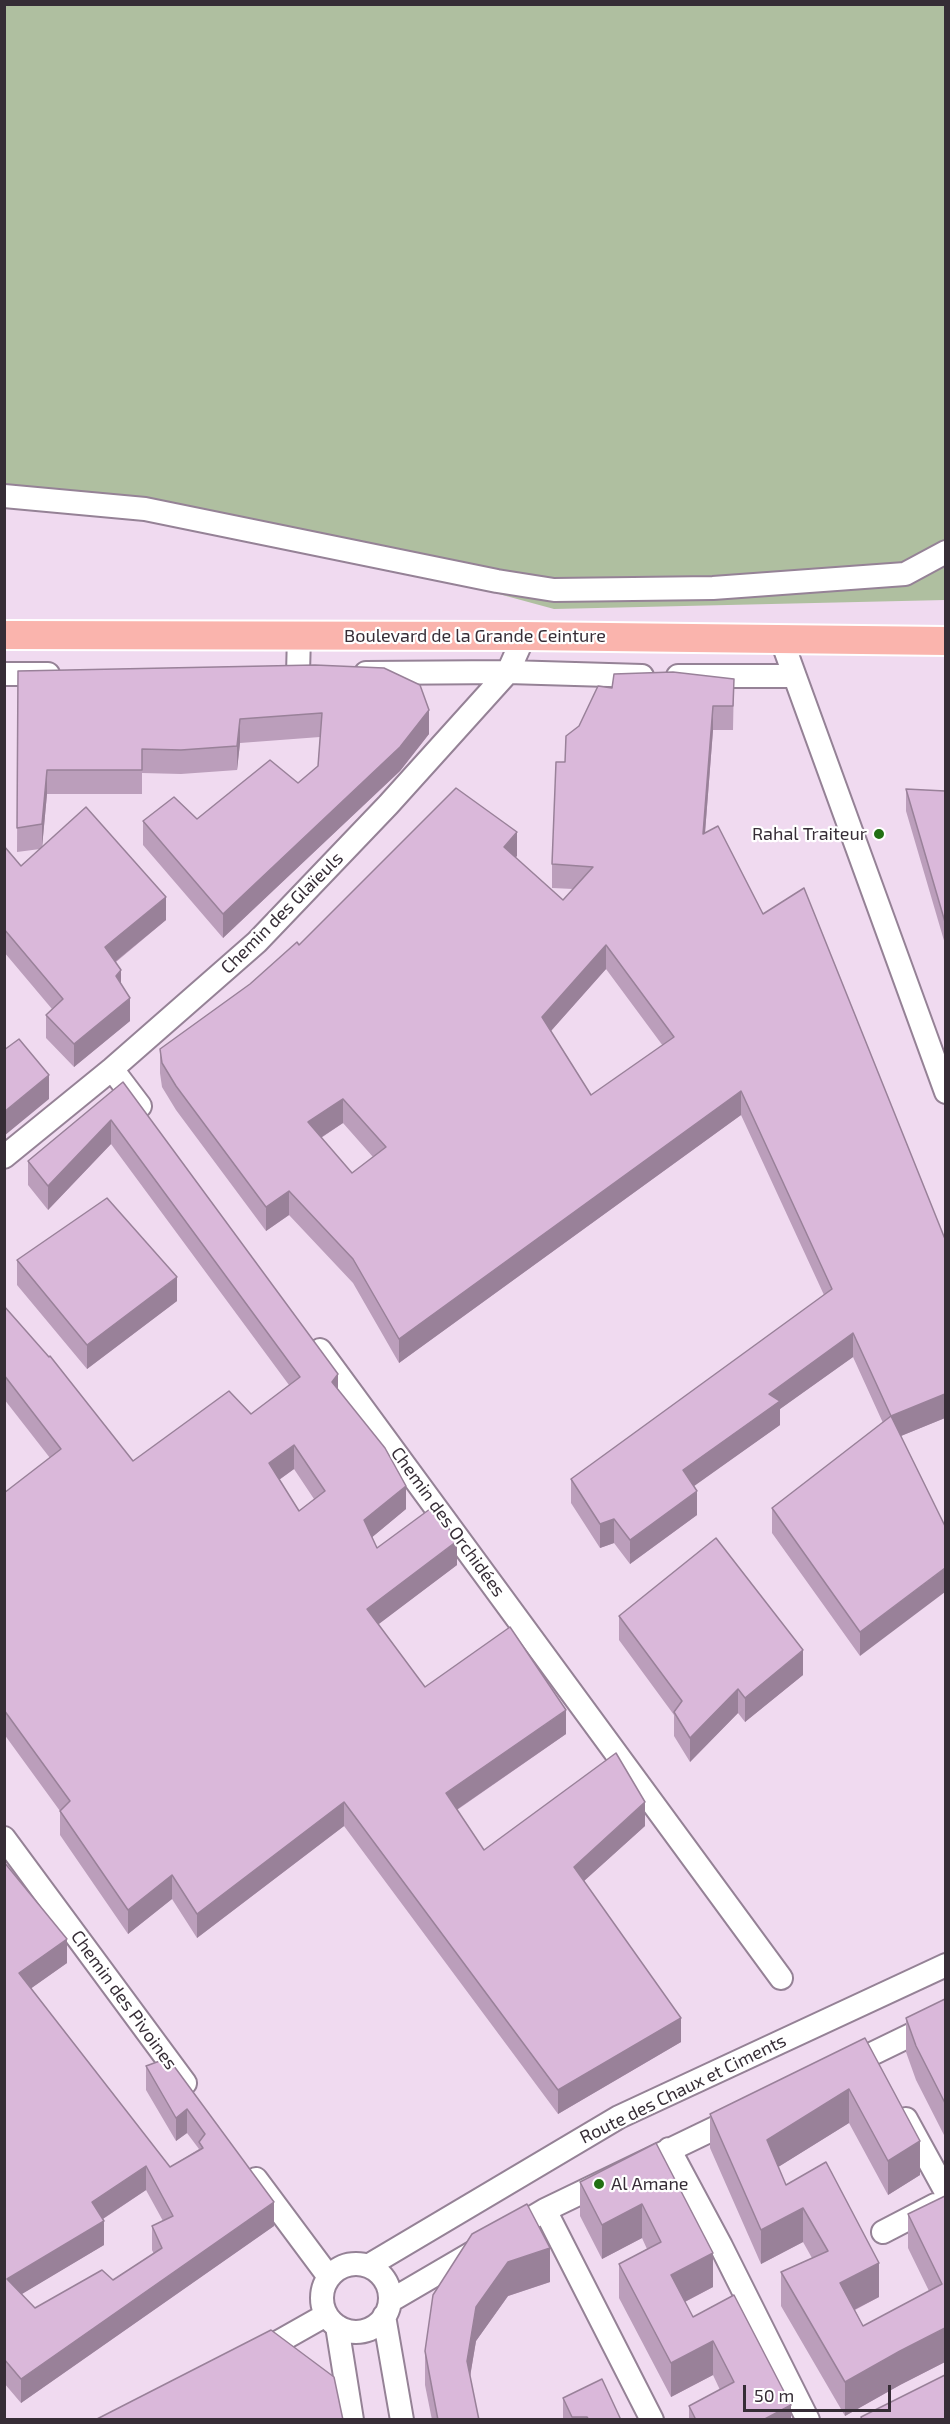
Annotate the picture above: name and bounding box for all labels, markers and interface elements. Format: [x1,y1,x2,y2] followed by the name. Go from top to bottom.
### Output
[344,625,606,647] street label: Boulevard de la Grande Ceinture
[752,823,867,845] place label: Rahal Traiteur
[872,827,886,841] marker: Rahal Traiteur
[217,848,347,978] street label: Chemin des Glaïeuls
[386,1443,510,1601] street label: Chemin des Orchidées
[66,1926,182,2074] street label: Chemin des Pivoines
[576,2030,790,2148] street label: Route des Chaux et Ciments
[611,2173,689,2195] place label: Al Amane
[592,2177,606,2191] marker: Al Amane
[746,2373,894,2411] scale bar
[754,2384,794,2406] text: 50 m

